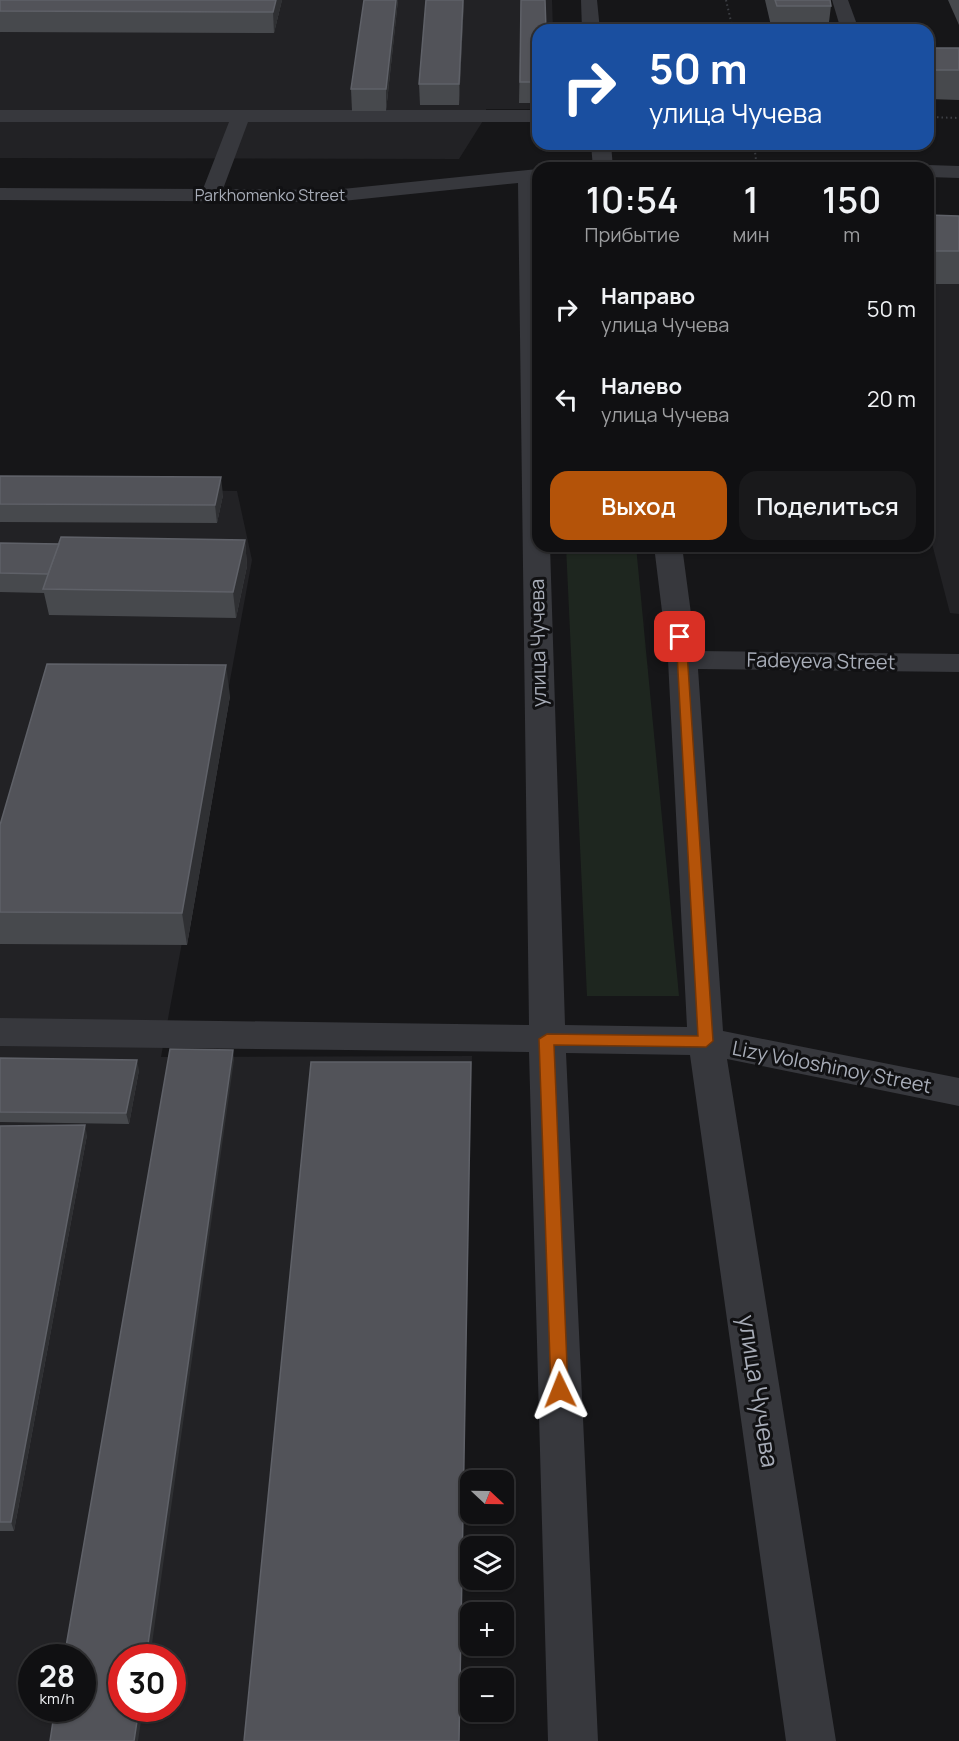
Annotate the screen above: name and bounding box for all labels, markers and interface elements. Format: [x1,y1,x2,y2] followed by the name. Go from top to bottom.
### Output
[649,39,747,97] text: 50 m
[550,48,628,126] icon: right
[649,94,822,131] text: улица Чучева
[586,175,679,224] text: 10:54
[743,175,759,224] text: 1
[822,175,881,224] text: 150
[195,184,345,206] street label: Parkhomenko Street
[585,221,680,248] text: Прибытие
[732,221,770,248] text: мин
[843,221,860,248] text: m
[601,281,695,311] text: Направо
[550,293,583,326] icon: right
[867,294,916,324] text: 50 m
[601,311,729,338] text: улица Чучева
[601,371,682,401] text: Налево
[550,383,583,416] icon: left
[867,384,916,414] text: 20 m
[601,401,729,428] text: улица Чучева
[550,471,727,540] button: Выход
[739,471,916,540] button: Поделиться
[523,579,552,707] street label: улица Чучева
[654,611,705,662] pin
[663,620,696,653] icon: arrive
[746,646,896,675] street label: Fadeyeva Street
[730,1034,934,1099] street label: Lizy Voloshinoy Street
[731,1312,788,1469] street label: улица Чучева
[528,1358,592,1422] position arrow
[460,1470,514,1524] north arrow
[460,1470,514,1722] map controls
[460,1536,514,1590] button: layers
[460,1602,514,1656] button: +
[108,1644,186,1722] speed limit sign: 30
[39,1655,75,1696] text: 28
[460,1668,514,1722] button: −
[40,1688,74,1709] text: km/h

